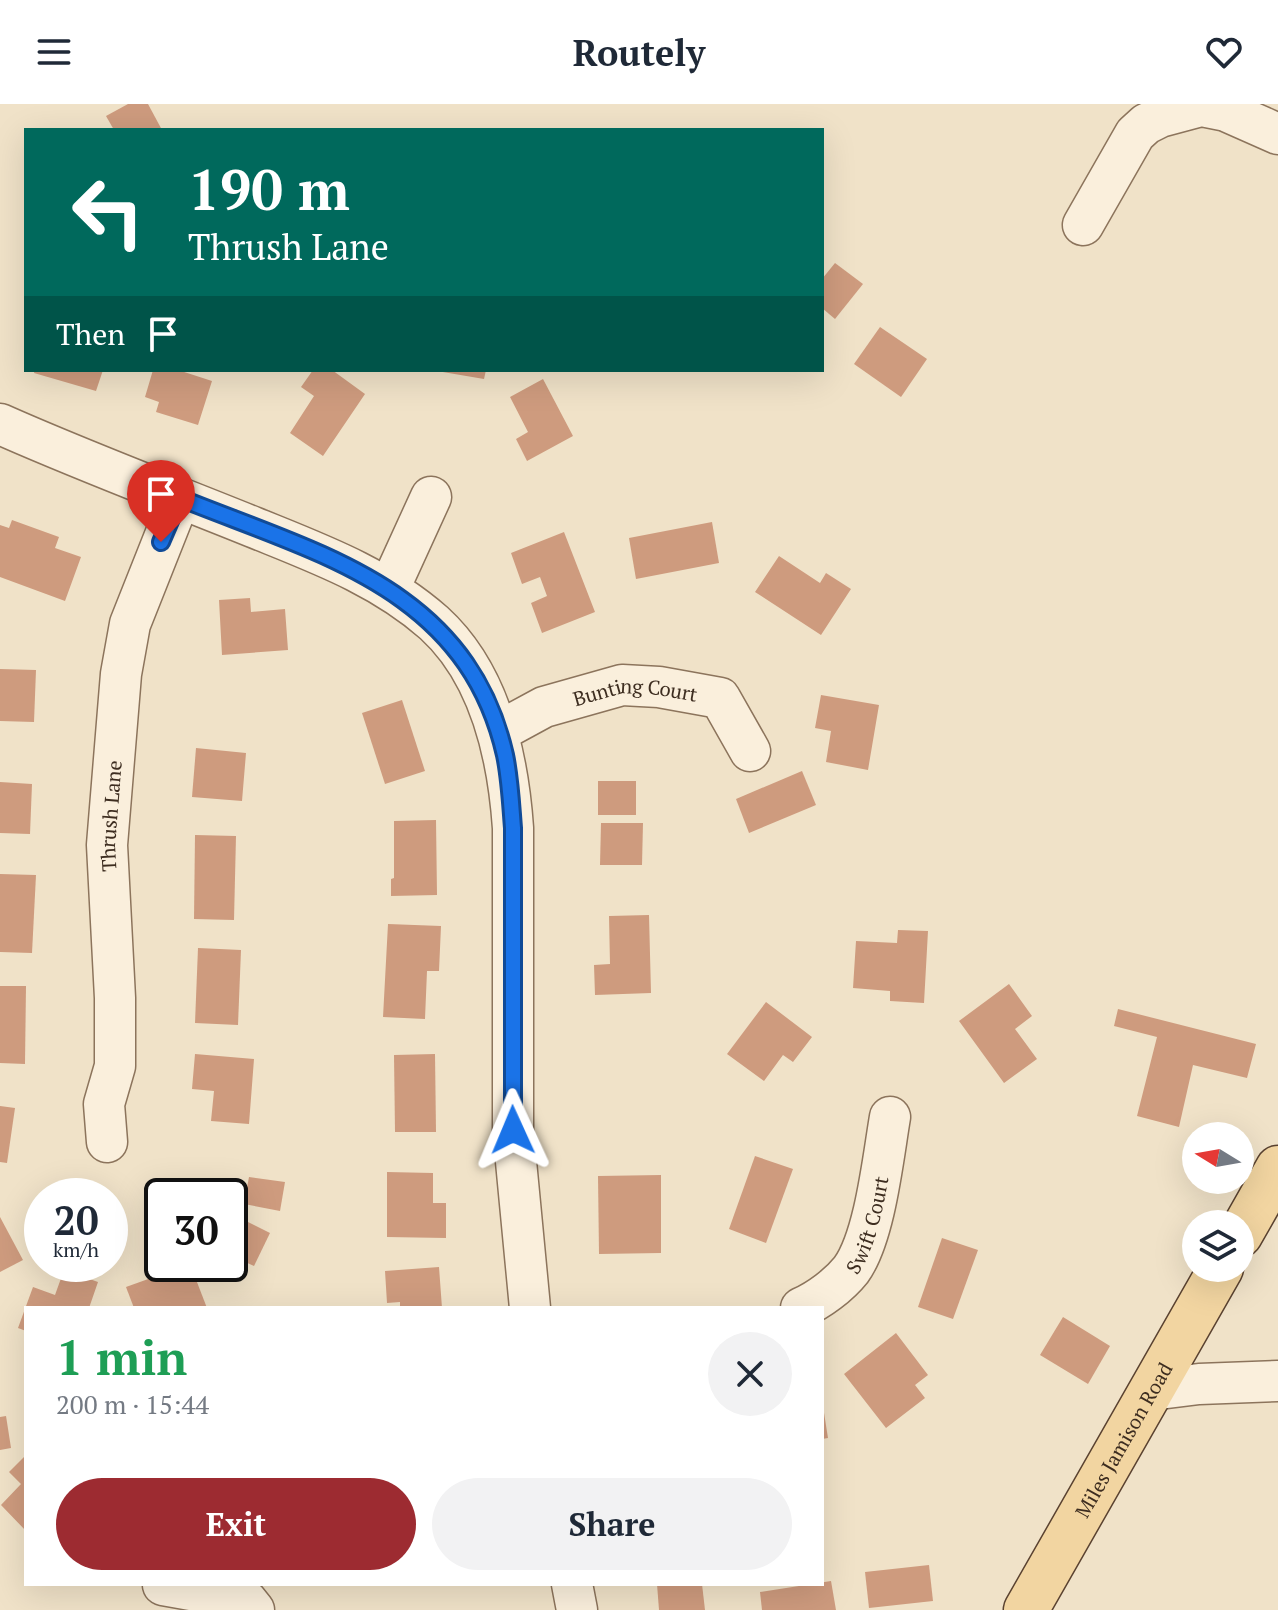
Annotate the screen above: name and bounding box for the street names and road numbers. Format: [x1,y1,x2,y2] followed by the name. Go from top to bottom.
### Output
[570,671,700,712] street label: Bunting Court
[93,759,127,872] street label: Thrush Lane
[839,1173,894,1279] street label: Swift Court
[1068,1357,1178,1522] street label: Miles Jamison Road

